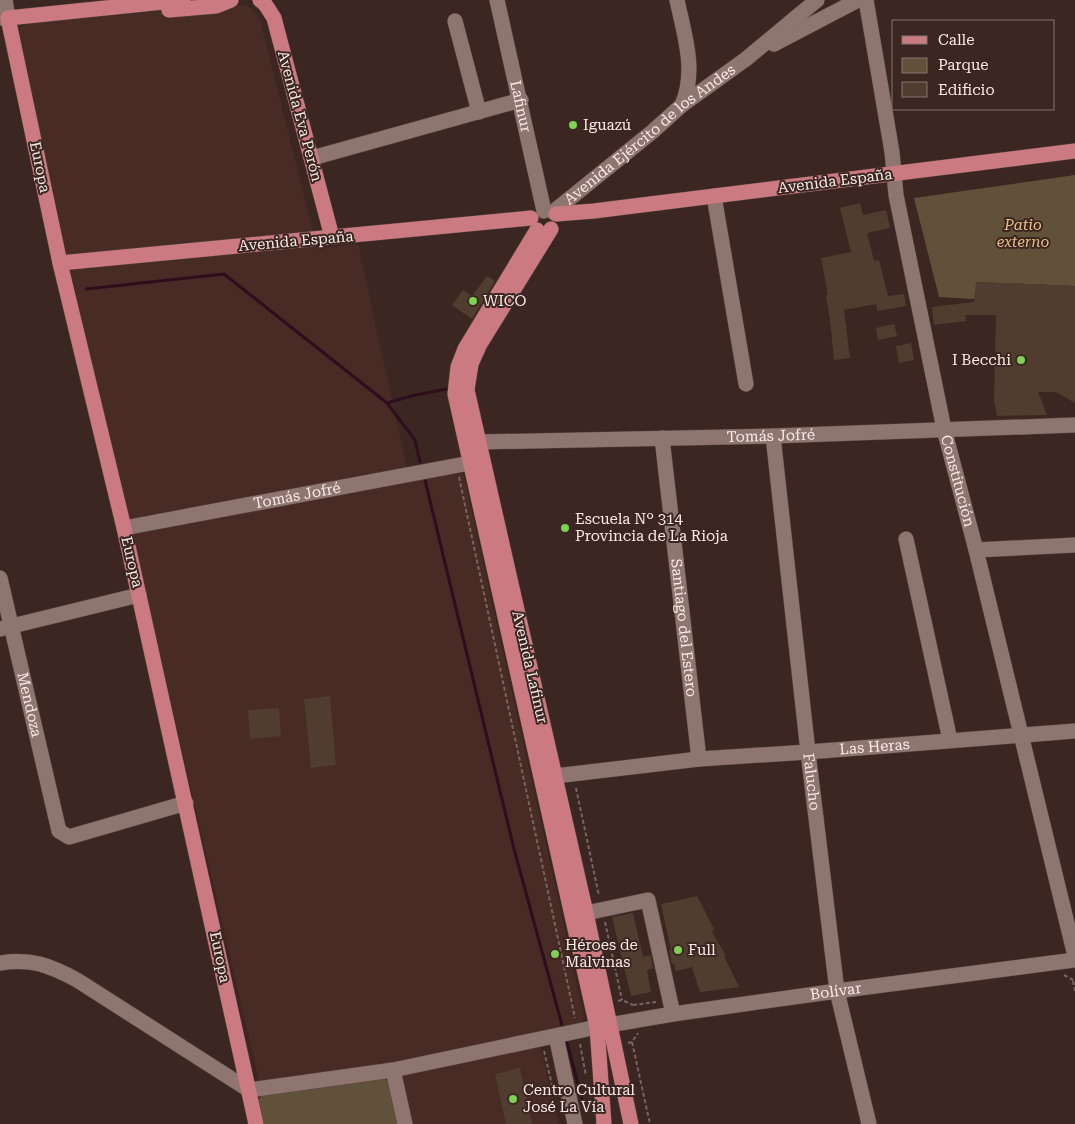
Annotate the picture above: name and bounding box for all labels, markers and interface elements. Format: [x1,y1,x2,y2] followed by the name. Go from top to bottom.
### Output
[892,20,1055,110] legend
[938,31,974,49] text: Calle
[274,49,326,184] street label: Avenida Eva Perón
[938,56,989,74] text: Parque
[560,61,739,208] street label: Avenida Ejército de los Andes
[506,79,535,134] street label: Lafinur
[938,81,995,99] text: Edificio
[583,116,632,134] place label: Iguazú
[567,119,579,131] marker: Iguazú
[26,140,54,194] street label: Europa
[777,165,893,197] street label: Avenida España
[997,216,1049,251] park label: Patio externo
[238,227,354,255] street label: Avenida España
[483,292,527,310] place label: WICO
[467,295,479,307] marker: WICO
[952,351,1011,369] place label: I Becchi
[1015,354,1027,366] marker: I Becchi
[726,425,815,446] street label: Tomás Jofré
[937,433,979,529] street label: Constitución
[252,478,342,513] street label: Tomás Jofré
[575,510,728,545] place label: Escuela Nº 314 Provincia de La Rioja
[559,522,571,534] marker: Escuela Nº 314 Provincia de La Rioja
[117,535,147,589] street label: Europa
[667,558,701,698] street label: Santiago del Estero
[508,609,552,725] street label: Avenida Lafinur
[13,670,46,739] street label: Mendoza
[839,735,910,758] street label: Las Heras
[799,752,824,812] street label: Falucho
[206,930,234,984] street label: Europa
[565,936,638,971] place label: Héroes de Malvinas
[688,941,716,959] place label: Full
[672,944,684,956] marker: Full
[549,948,561,960] marker: Héroes de Malvinas
[809,979,862,1004] street label: Bolívar
[523,1081,635,1116] place label: Centro Cultural José La Vía
[507,1093,519,1105] marker: Centro Cultural José La Vía

